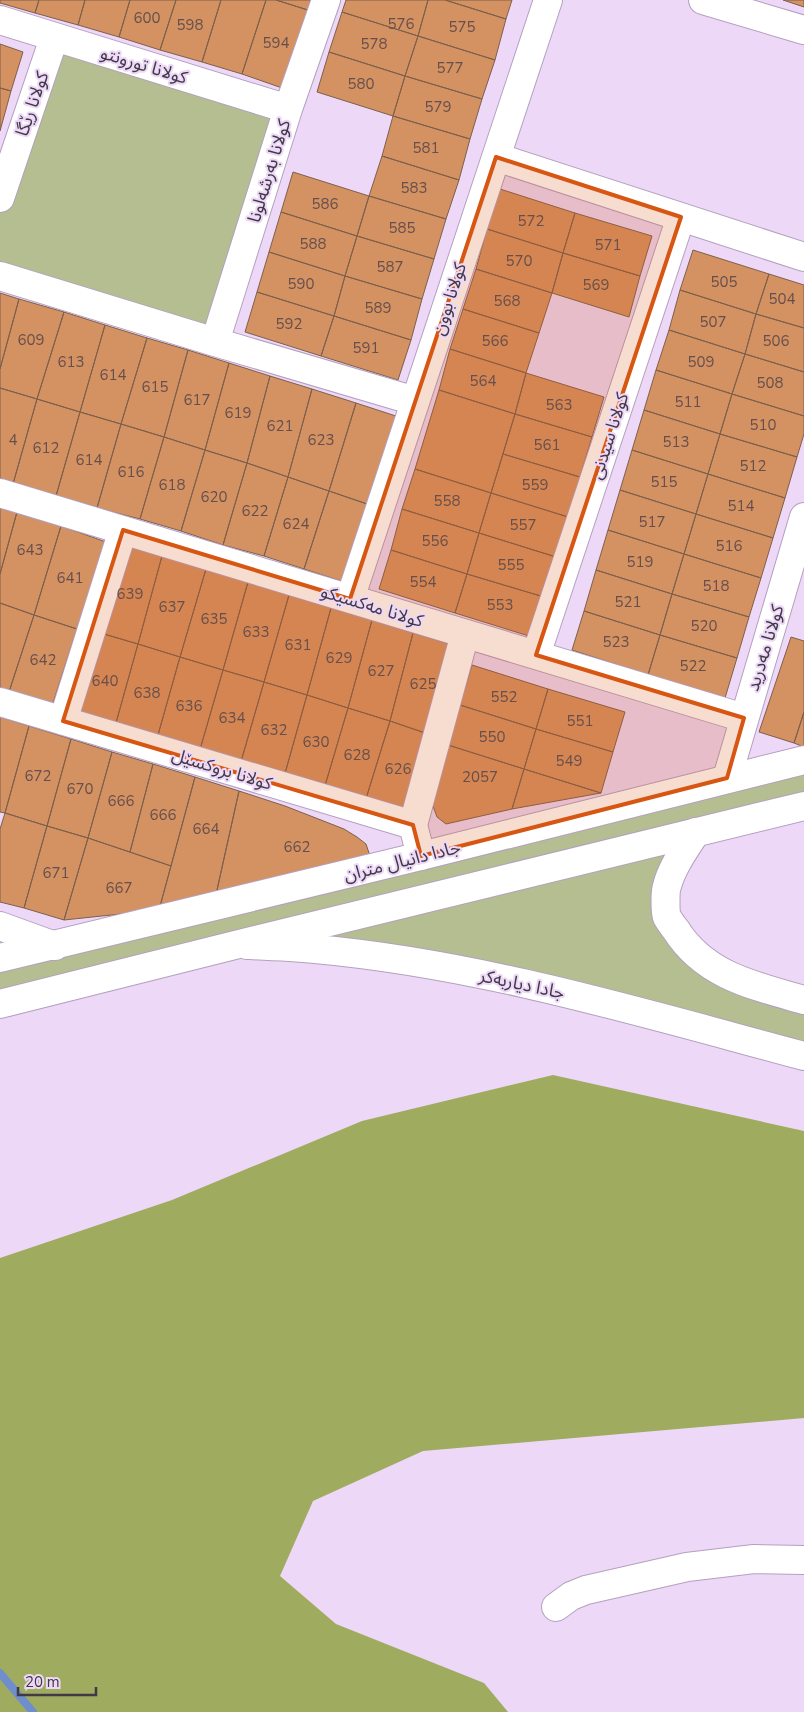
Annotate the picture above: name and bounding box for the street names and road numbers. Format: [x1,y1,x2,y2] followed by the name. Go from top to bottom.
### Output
[98,40,191,90] street label: كولانا تورونتو
[10,68,54,140] street label: كولانا رێگا
[242,116,296,226] street label: كولانا به‌رشه‌لونا
[426,259,472,338] street label: كولانا بوون
[584,389,634,482] street label: كولانا سيدنى
[318,579,427,633] street label: كولانا مەکسیکو
[741,601,790,694] street label: كولانا مه‌درید
[169,742,276,796] street label: كولانا بروکسێل
[341,835,463,887] street label: جادا دانيال متران
[476,963,567,1005] street label: جادا دیاربه‌كر

